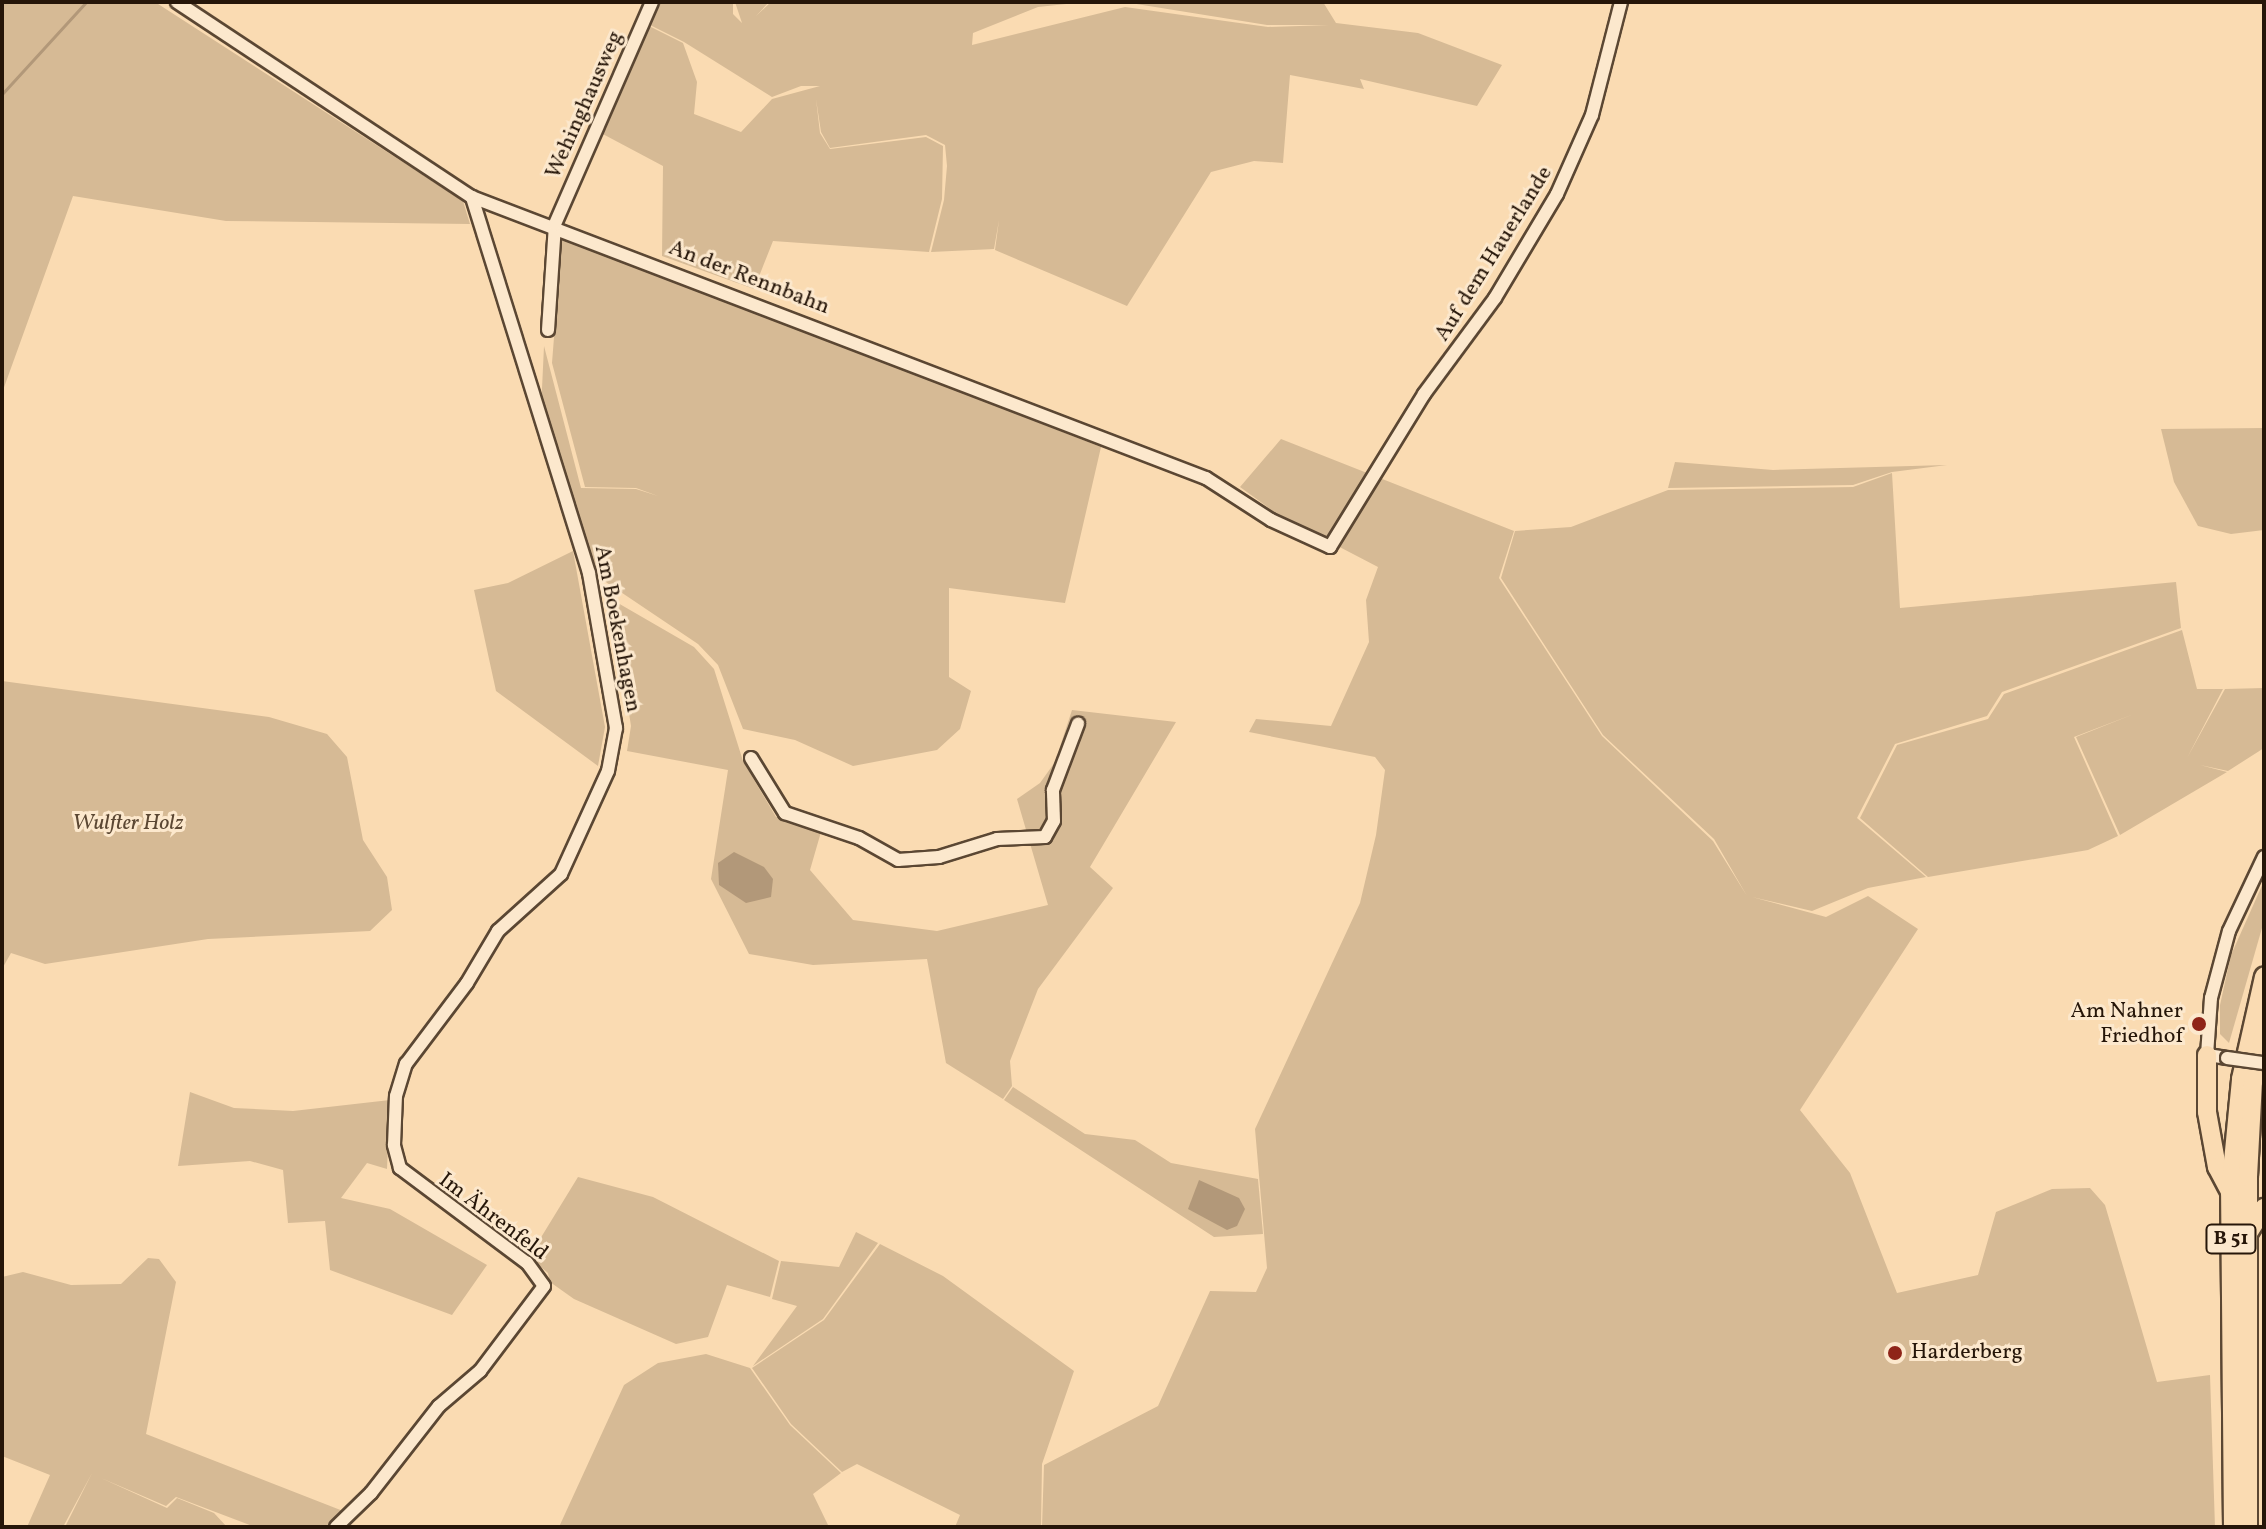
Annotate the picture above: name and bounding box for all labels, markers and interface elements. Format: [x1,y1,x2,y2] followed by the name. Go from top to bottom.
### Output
[541,27,629,183] street label: Wehinghausweg
[1430,163,1558,345] street label: Auf dem Hauerlande
[665,235,833,321] street label: An der Rennbahn
[588,543,646,715] street label: Am Boekenhagen
[73,811,183,837] park label: Wulfter Holz
[2070,998,2183,1050] place label: Am Nahner Friedhof
[2190,1015,2208,1033] marker: Am Nahner Friedhof
[433,1167,553,1267] street label: Im Ährenfeld
[2205,1223,2257,1255] road number: B 51
[1911,1340,2023,1366] place label: Harderberg
[1886,1344,1904,1362] marker: Harderberg

